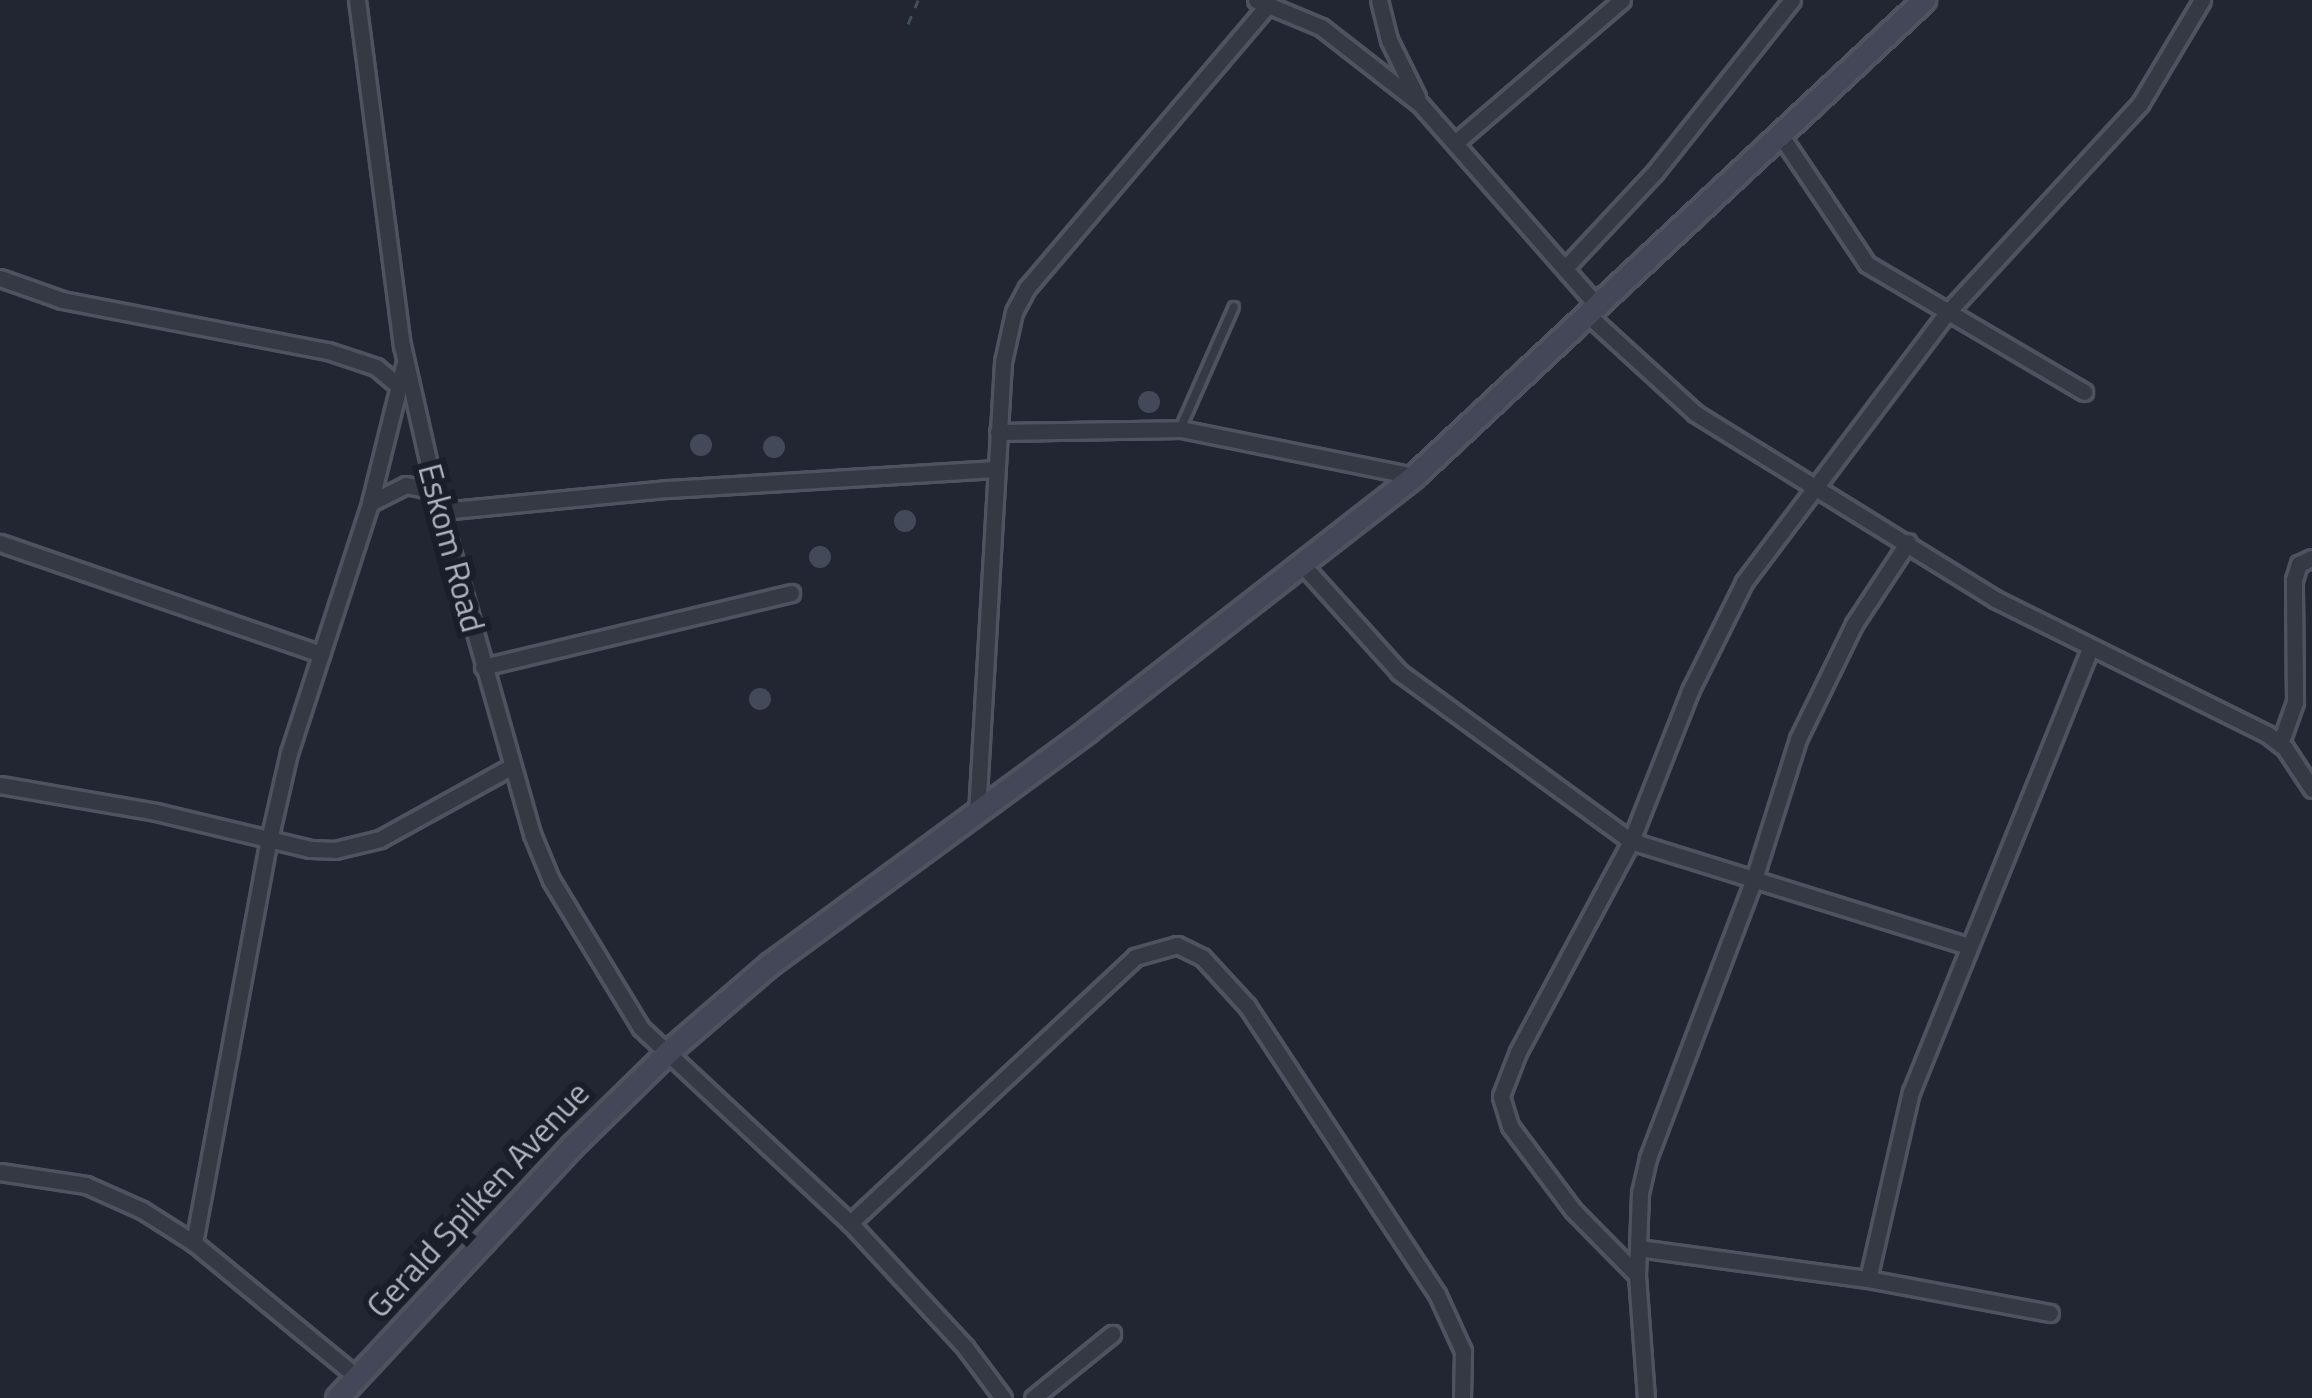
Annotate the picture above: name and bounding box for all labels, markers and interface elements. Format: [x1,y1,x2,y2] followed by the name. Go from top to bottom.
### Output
[410,459,492,637] street label: Eskom Road
[359,1074,597,1326] street label: Gerald Spilken Avenue

